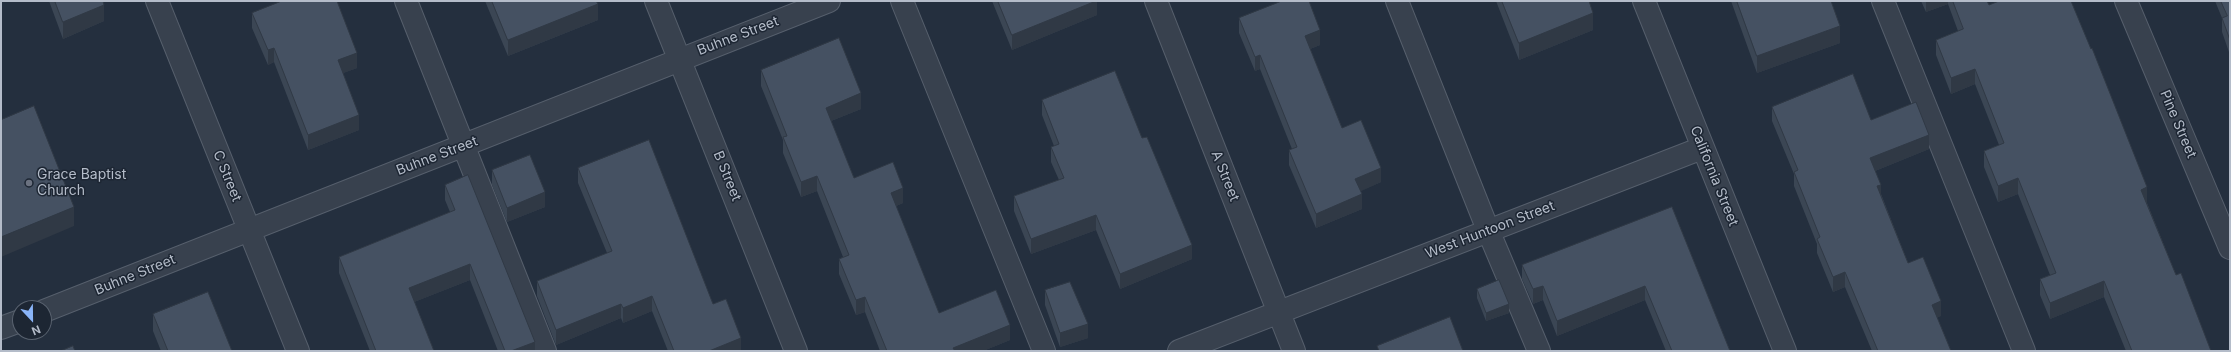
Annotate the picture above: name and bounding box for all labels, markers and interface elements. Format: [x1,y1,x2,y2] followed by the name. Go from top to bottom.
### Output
[695,13,781,59] street label: Buhne Street
[2156,87,2200,161] street label: Pine Street
[1686,123,1742,229] street label: California Street
[394,133,480,179] street label: Buhne Street
[209,148,245,204] street label: C Street
[709,148,745,204] street label: B Street
[1207,148,1243,204] street label: A Street
[37,167,126,200] place label: Grace Baptist Church
[24,178,34,188] marker: Grace Baptist Church
[1423,198,1557,262] street label: West Huntoon Street
[92,251,178,299] street label: Buhne Street
[12,300,52,340] north arrow
[30,322,43,338] text: N

